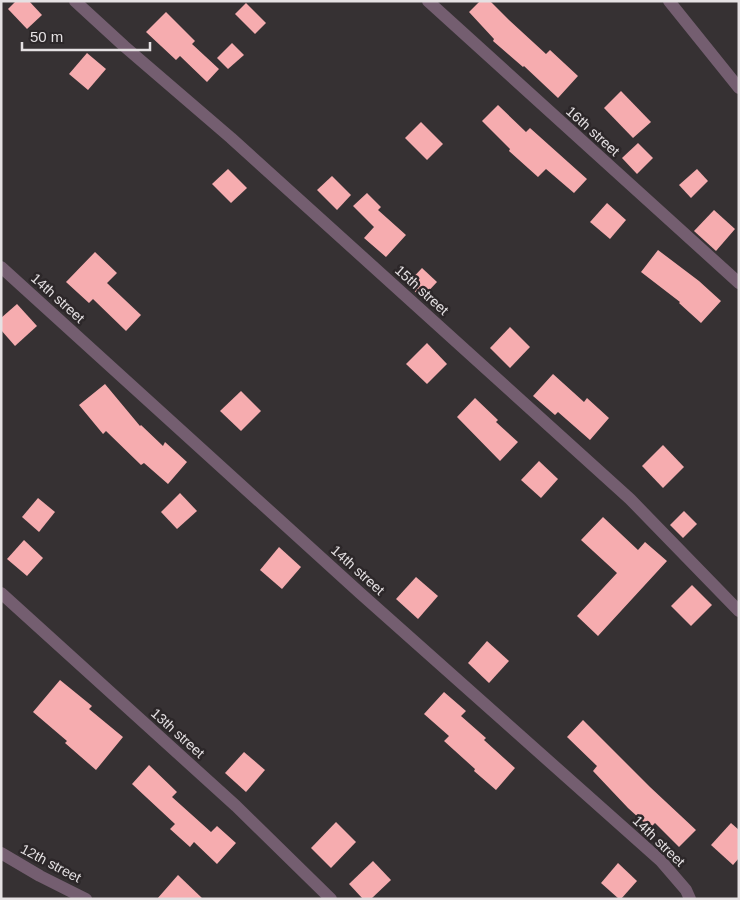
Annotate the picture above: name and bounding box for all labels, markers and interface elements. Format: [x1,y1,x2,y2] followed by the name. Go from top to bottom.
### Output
[22,20,150,52] scale bar
[30,28,63,45] text: 50 m
[563,103,623,159] street label: 16th street
[392,262,452,318] street label: 15th street
[28,270,88,326] street label: 14th street
[328,542,388,598] street label: 14th street
[148,705,208,761] street label: 13th street
[630,812,688,870] street label: 14th street
[18,840,84,886] street label: 12th street

